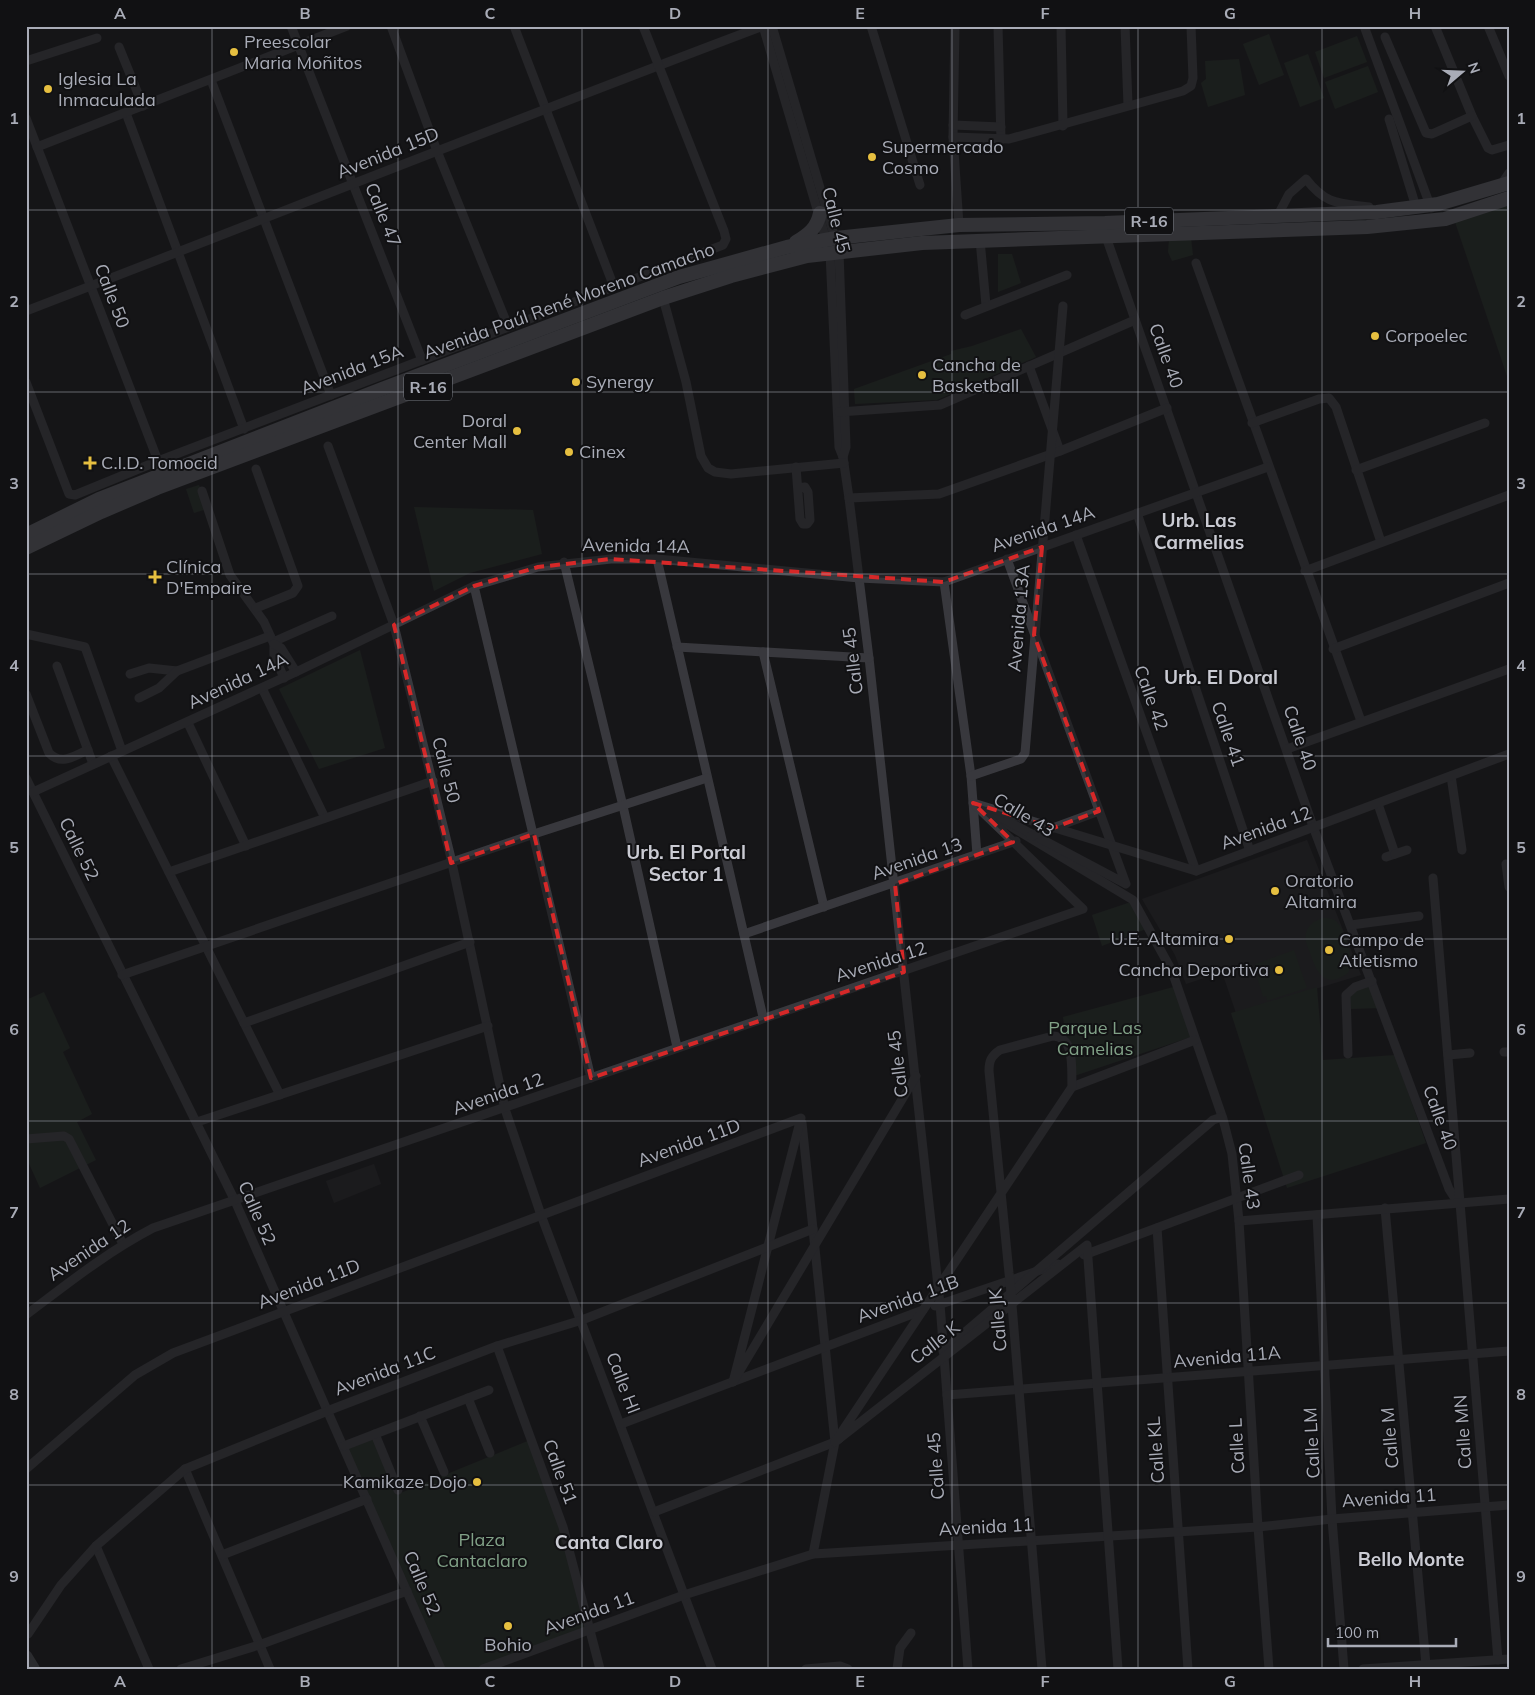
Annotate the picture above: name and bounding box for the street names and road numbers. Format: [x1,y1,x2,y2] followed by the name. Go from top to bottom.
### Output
[333,122,442,183] street label: Avenida 15D
[360,179,407,250] street label: Calle 47
[817,184,856,256] street label: Calle 45
[1125,208,1173,235] road number: R-16
[420,237,718,364] street label: Avenida Paúl René Moreno Camacho
[90,260,135,331] street label: Calle 50
[1144,320,1189,391] street label: Calle 40
[297,339,406,400] street label: Avenida 15A
[404,374,452,401] road number: R-16
[988,500,1098,557] street label: Avenida 14A
[582,533,690,558] street label: Avenida 14A
[1002,563,1035,673] street label: Avenida 13A
[837,626,868,696] street label: Calle 45
[184,647,292,714] street label: Avenida 14A
[1129,662,1174,733] street label: Calle 42
[1207,698,1250,769] street label: Calle 41
[1279,702,1322,773] street label: Calle 40
[427,734,466,805] street label: Calle 50
[989,787,1059,842] street label: Calle 43
[1217,801,1314,855] street label: Avenida 12
[54,813,105,884] street label: Calle 52
[868,832,965,885] street label: Avenida 13
[832,936,929,987] street label: Avenida 12
[882,1029,913,1099] street label: Calle 45
[449,1067,546,1120] street label: Avenida 12
[1418,1082,1463,1153] street label: Calle 40
[634,1113,744,1172] street label: Avenida 11D
[1233,1141,1266,1211] street label: Calle 43
[233,1177,282,1248] street label: Calle 52
[43,1214,134,1286] street label: Avenida 12
[254,1253,363,1314] street label: Avenida 11D
[854,1269,962,1328] street label: Avenida 11B
[983,1287,1012,1353] street label: Calle JK
[905,1316,965,1369] street label: Calle K
[1172,1340,1282,1373] street label: Avenida 11A
[331,1341,439,1400] street label: Avenida 11C
[601,1349,646,1417] street label: Calle HI
[1448,1394,1477,1470] street label: Calle MN
[1375,1406,1404,1470] street label: Calle M
[1298,1407,1325,1479] street label: Calle LM
[1142,1416,1169,1484] street label: Calle KL
[1224,1417,1249,1474] street label: Calle L
[922,1431,949,1500] street label: Calle 45
[538,1436,583,1507] street label: Calle 51
[1341,1483,1437,1512] street label: Avenida 11
[938,1513,1034,1540] street label: Avenida 11
[399,1547,446,1618] street label: Calle 52
[540,1586,637,1640] street label: Avenida 11

